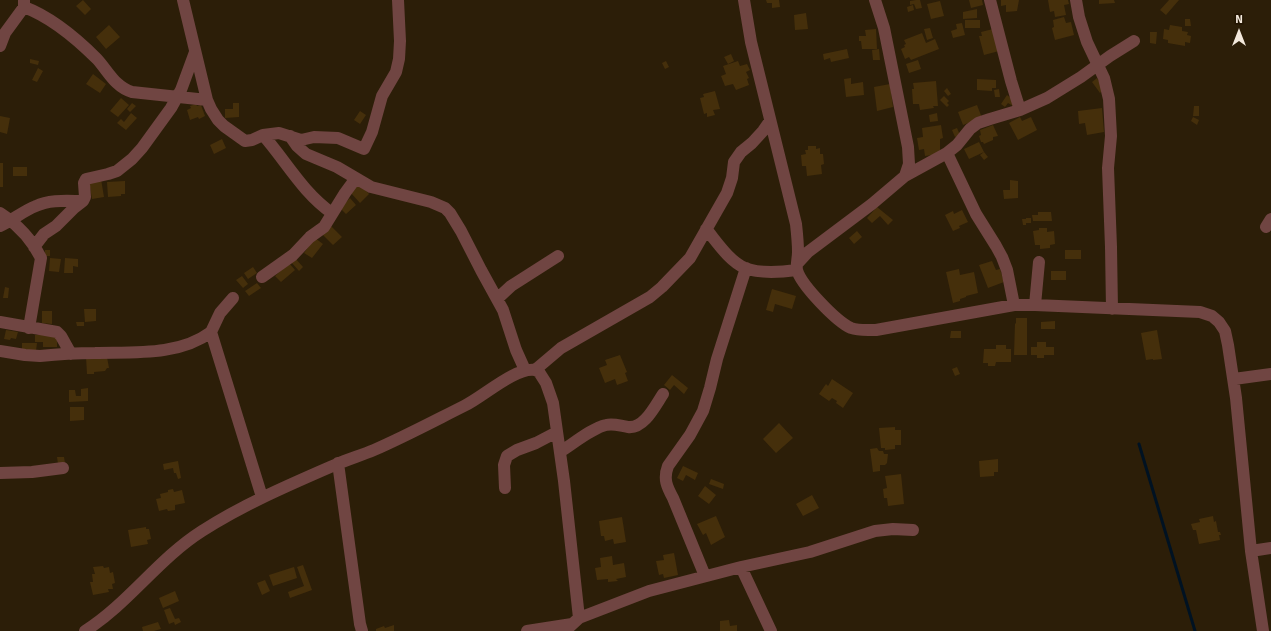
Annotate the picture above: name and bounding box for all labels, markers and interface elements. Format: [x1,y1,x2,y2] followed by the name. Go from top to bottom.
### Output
[1219,12,1259,52] north arrow
[1235,13,1243,26] text: N

